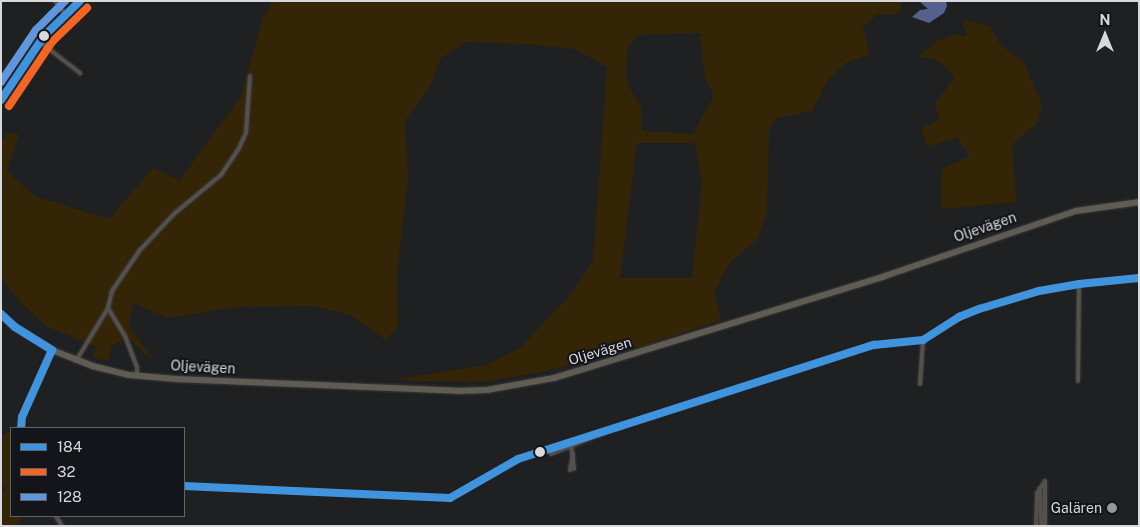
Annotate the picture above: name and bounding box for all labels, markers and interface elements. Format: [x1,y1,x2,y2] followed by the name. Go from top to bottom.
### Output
[1080,10,1130,60] north arrow
[1100,12,1110,28] text: N
[39,31,49,41] unlabelled marker
[952,208,1018,246] street label: Oljevägen
[566,333,634,369] street label: Oljevägen
[170,357,236,377] street label: Oljevägen
[10,427,185,517] legend
[57,438,82,455] text: 184
[535,447,545,457] unlabelled marker
[57,463,75,480] text: 32
[57,488,82,505] text: 128
[1051,500,1102,516] place label: Galären
[1106,502,1118,514] marker: Galären

